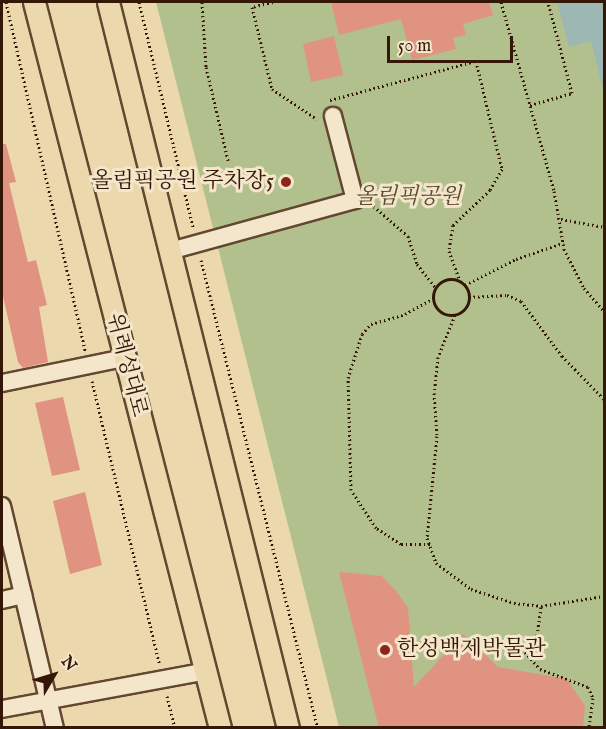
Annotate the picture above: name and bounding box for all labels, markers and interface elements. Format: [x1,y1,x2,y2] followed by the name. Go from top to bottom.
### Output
[390,24,516,62] scale bar
[398,35,431,58] text: 50 m
[91,169,274,195] place label: 올림픽공원 주차장5
[279,175,293,189] marker: 올림픽공원 주차장5
[355,185,461,211] park label: 올림픽공원
[100,310,152,420] street label: 위례성대로
[397,637,546,663] place label: 한성백제박물관
[378,643,392,657] marker: 한성백제박물관
[24,645,84,705] north arrow
[56,652,80,676] text: N

